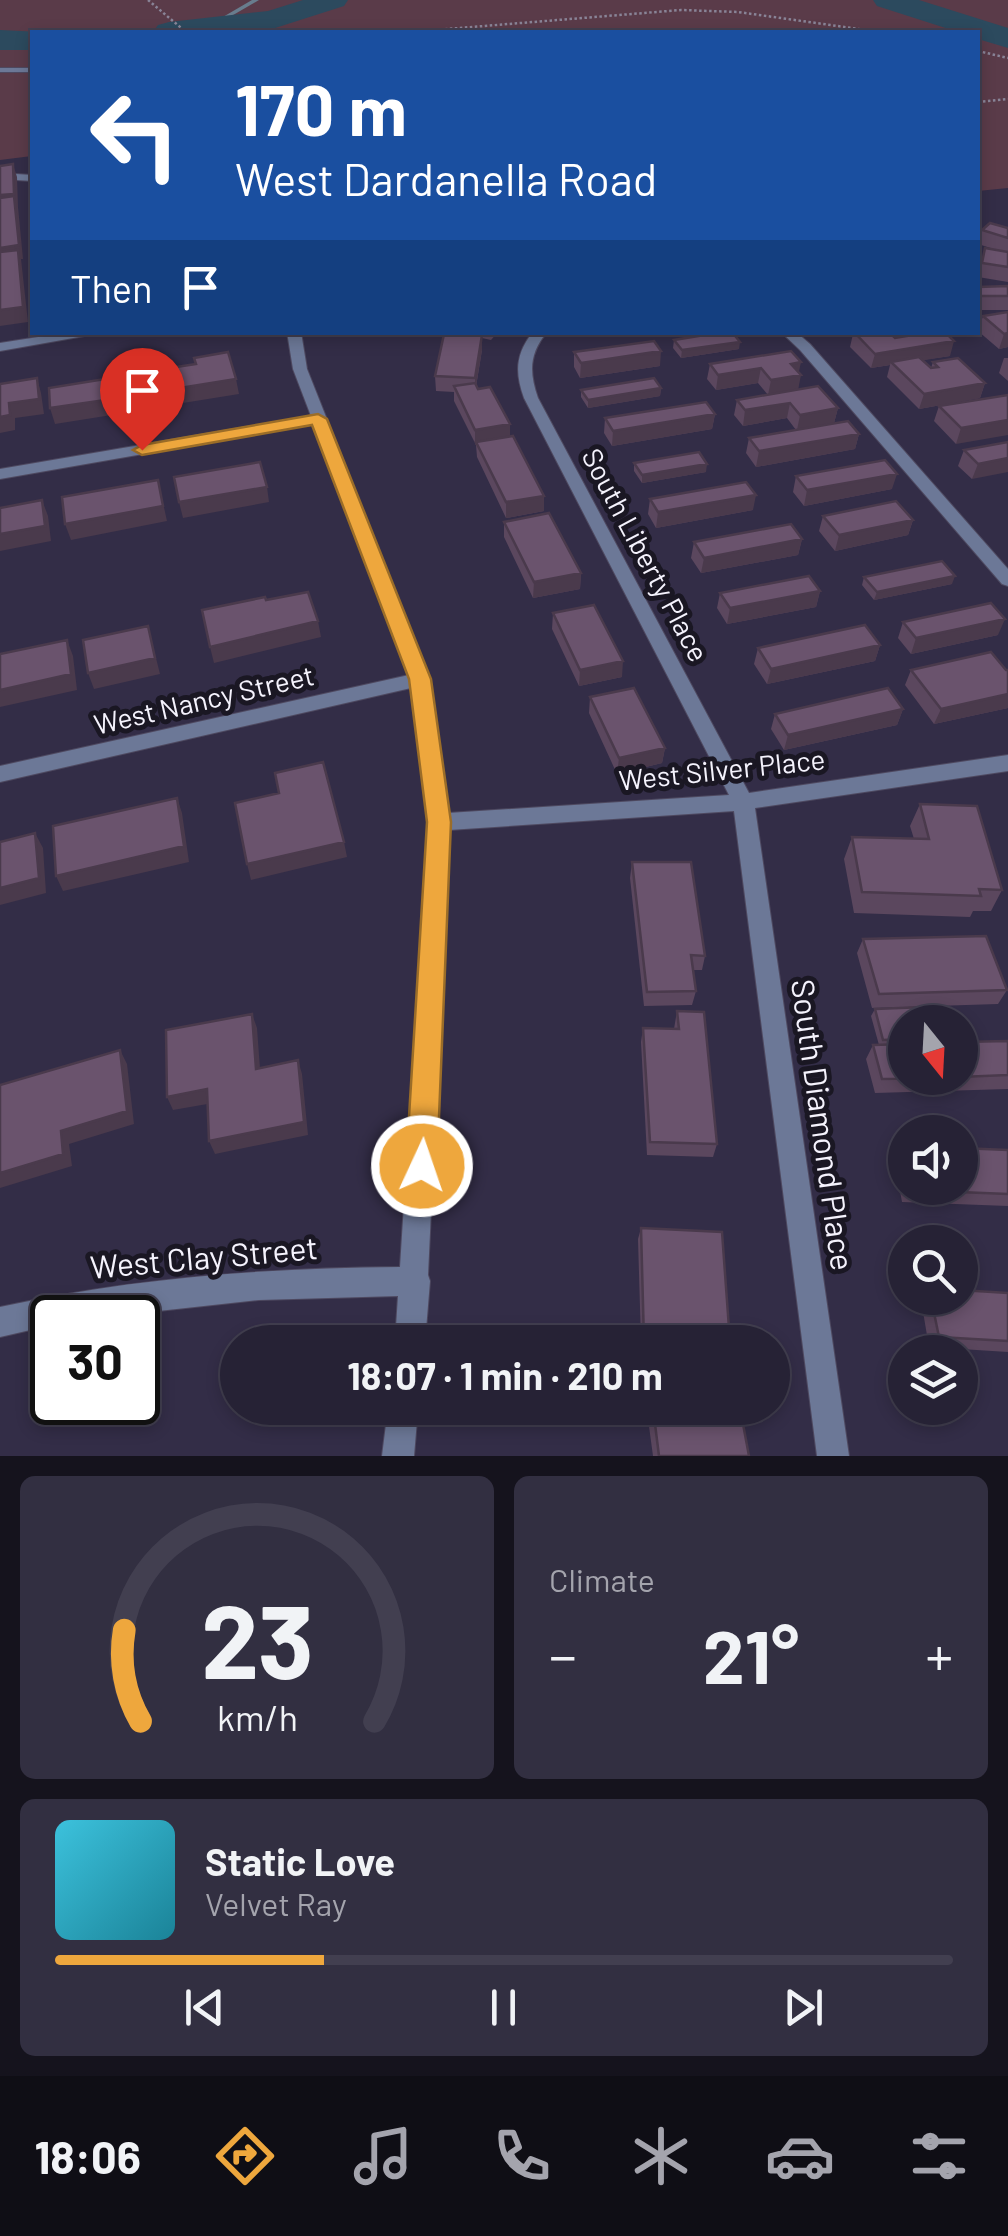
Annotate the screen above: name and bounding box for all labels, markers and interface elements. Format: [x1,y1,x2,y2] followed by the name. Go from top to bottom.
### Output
[235,66,407,150] text: 170 m
[70,70,200,200] icon: left
[235,151,657,205] text: West Dardanella Road
[173,260,228,315] icon: arrive
[70,265,153,311] text: Then
[100,348,185,451] pin
[115,363,170,418] icon: arrive
[575,442,716,667] street label: South Liberty Place
[91,657,317,741] street label: West Nancy Street
[617,741,827,797] street label: West Silver Place
[785,977,863,1273] street label: South Diamond Place
[888,1005,978,1095] north arrow
[888,1005,978,1425] map controls
[370,1114,474,1218] position arrow
[888,1115,978,1205] button: sound
[888,1225,978,1315] button: search
[89,1227,319,1285] street label: West Clay Street
[30,1295,160,1425] speed limit sign: 30
[888,1335,978,1425] button: layers
[347,1352,663,1398] text: 18:07 · 1 min · 210 m
[549,1560,655,1598] text: Climate
[201,1575,313,1700] text: 23
[703,1609,799,1699] text: 21°
[549,1621,577,1687] text: −
[925,1621,953,1687] text: +
[217,1695,297,1738] text: km/h
[205,1838,395,1884] text: Static Love
[205,1884,347,1922] text: Velvet Ray
[177,1980,232,2035] icon: previous
[476,1980,531,2035] icon: pause
[776,1980,831,2035] icon: next
[210,2121,280,2191] icon: directions
[348,2121,418,2191] icon: music
[487,2121,557,2191] icon: phone
[626,2121,696,2191] icon: climate
[765,2121,835,2191] icon: car
[904,2121,974,2191] icon: filters
[34,2129,141,2183] text: 18:06

